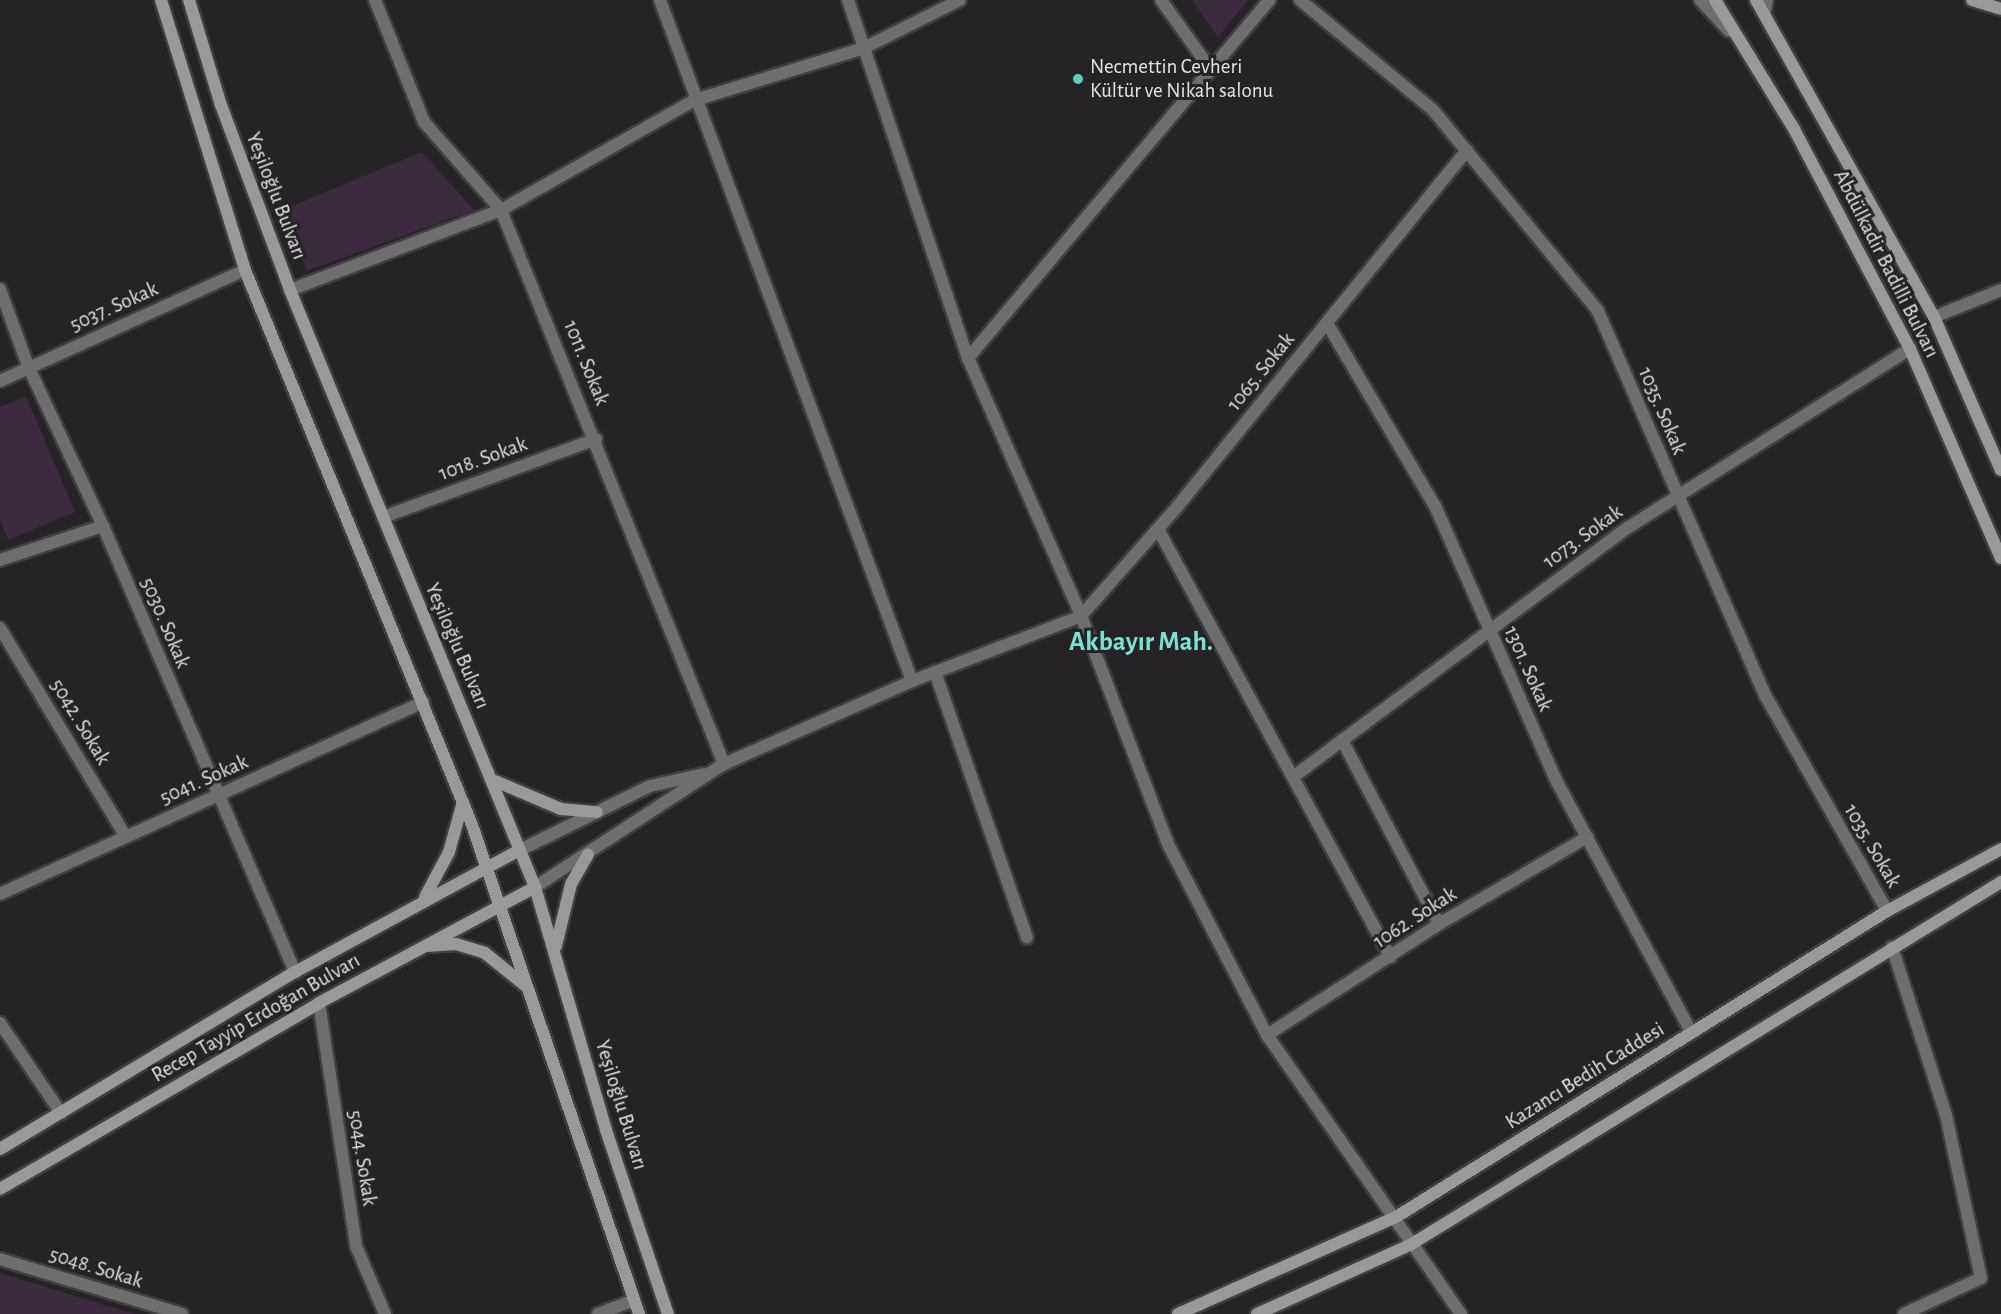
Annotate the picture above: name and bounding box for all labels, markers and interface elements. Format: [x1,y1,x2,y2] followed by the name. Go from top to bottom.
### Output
[1090,54,1273,104] place label: Necmettin Cevheri Kültür ve Nikah salonu
[1071,72,1085,86] marker: Necmettin Cevheri Kültür ve Nikah salonu
[240,129,312,263] street label: Yeşiloğlu Bulvarı
[1828,166,1944,362] street label: Abdülkadir Badilli Bulvarı
[66,276,162,338] street label: 5037. Sokak
[558,317,614,409] street label: 1011. Sokak
[1222,328,1300,416] street label: 1065. Sokak
[1632,364,1692,458] street label: 1035. Sokak
[435,431,531,487] street label: 1018. Sokak
[1538,500,1628,574] street label: 1073. Sokak
[135,574,195,672] street label: 5030. Sokak
[419,579,495,713] street label: Yeşiloğlu Bulvarı
[1498,622,1558,716] street label: 1301. Sokak
[1069,626,1213,658] district label: Akbayır Mah.
[44,674,116,770] street label: 5042. Sokak
[156,749,252,811] street label: 5041. Sokak
[1838,800,1906,892] street label: 1035. Sokak
[1369,882,1461,954] street label: 1062. Sokak
[147,948,365,1088] street label: Recep Tayyip Erdoğan Bulvarı
[1501,1017,1669,1135] street label: Kazancı Bedih Caddesi
[589,1037,653,1173] street label: Yeşiloğlu Bulvarı
[342,1108,382,1208] street label: 5044. Sokak
[46,1242,146,1294] street label: 5048. Sokak

